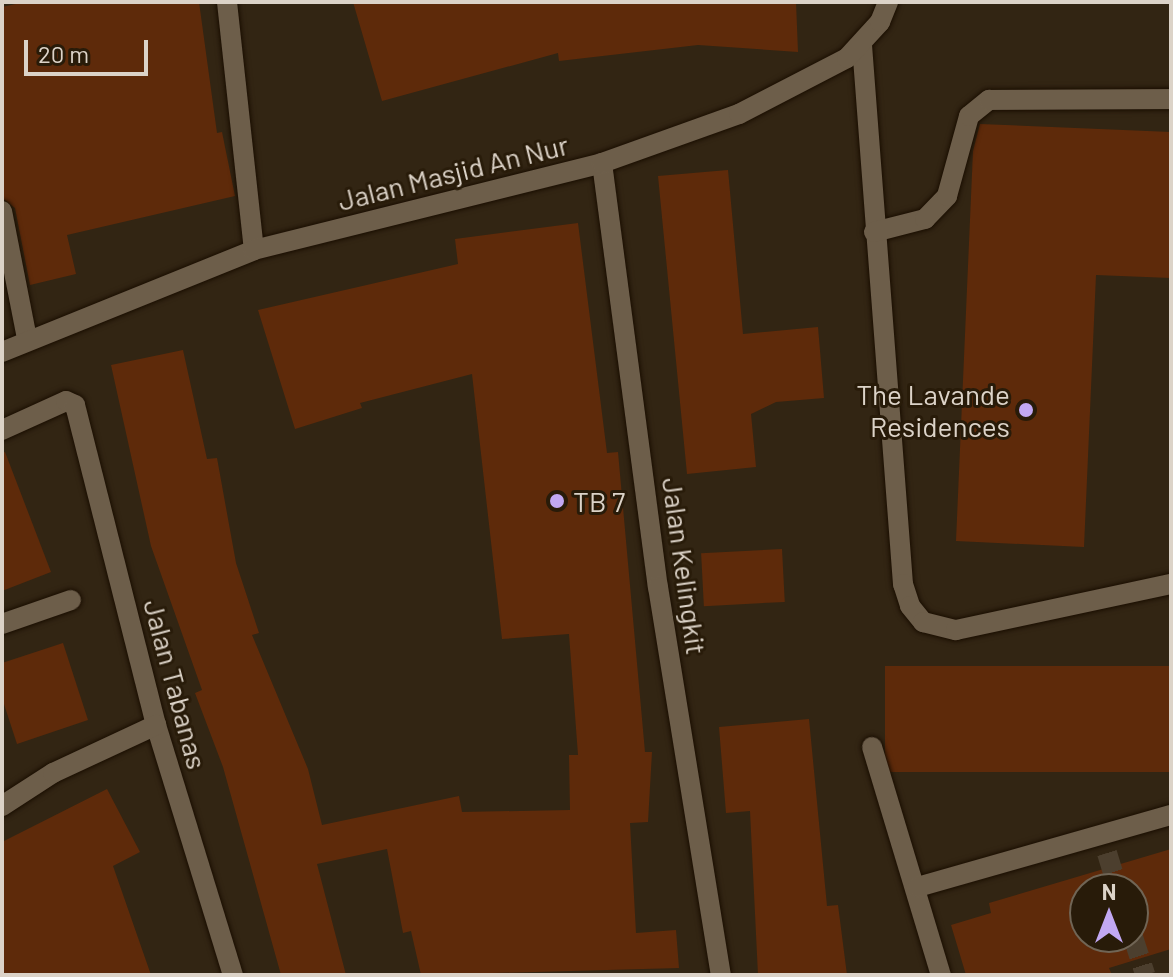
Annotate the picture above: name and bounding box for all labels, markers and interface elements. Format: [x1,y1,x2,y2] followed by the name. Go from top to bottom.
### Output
[28,24,152,74] scale bar
[38,39,89,68] text: 20 m
[334,127,572,217] street label: Jalan Masjid An Nur
[856,377,1010,443] place label: The Lavande Residences
[1017,401,1035,419] marker: The Lavande Residences
[656,475,714,657] street label: Jalan Kelingkit
[573,484,625,518] place label: TB 7
[548,492,566,510] marker: TB 7
[137,596,215,772] street label: Jalan Tabanas
[1069,873,1149,953] north arrow
[1102,878,1116,904] text: N

